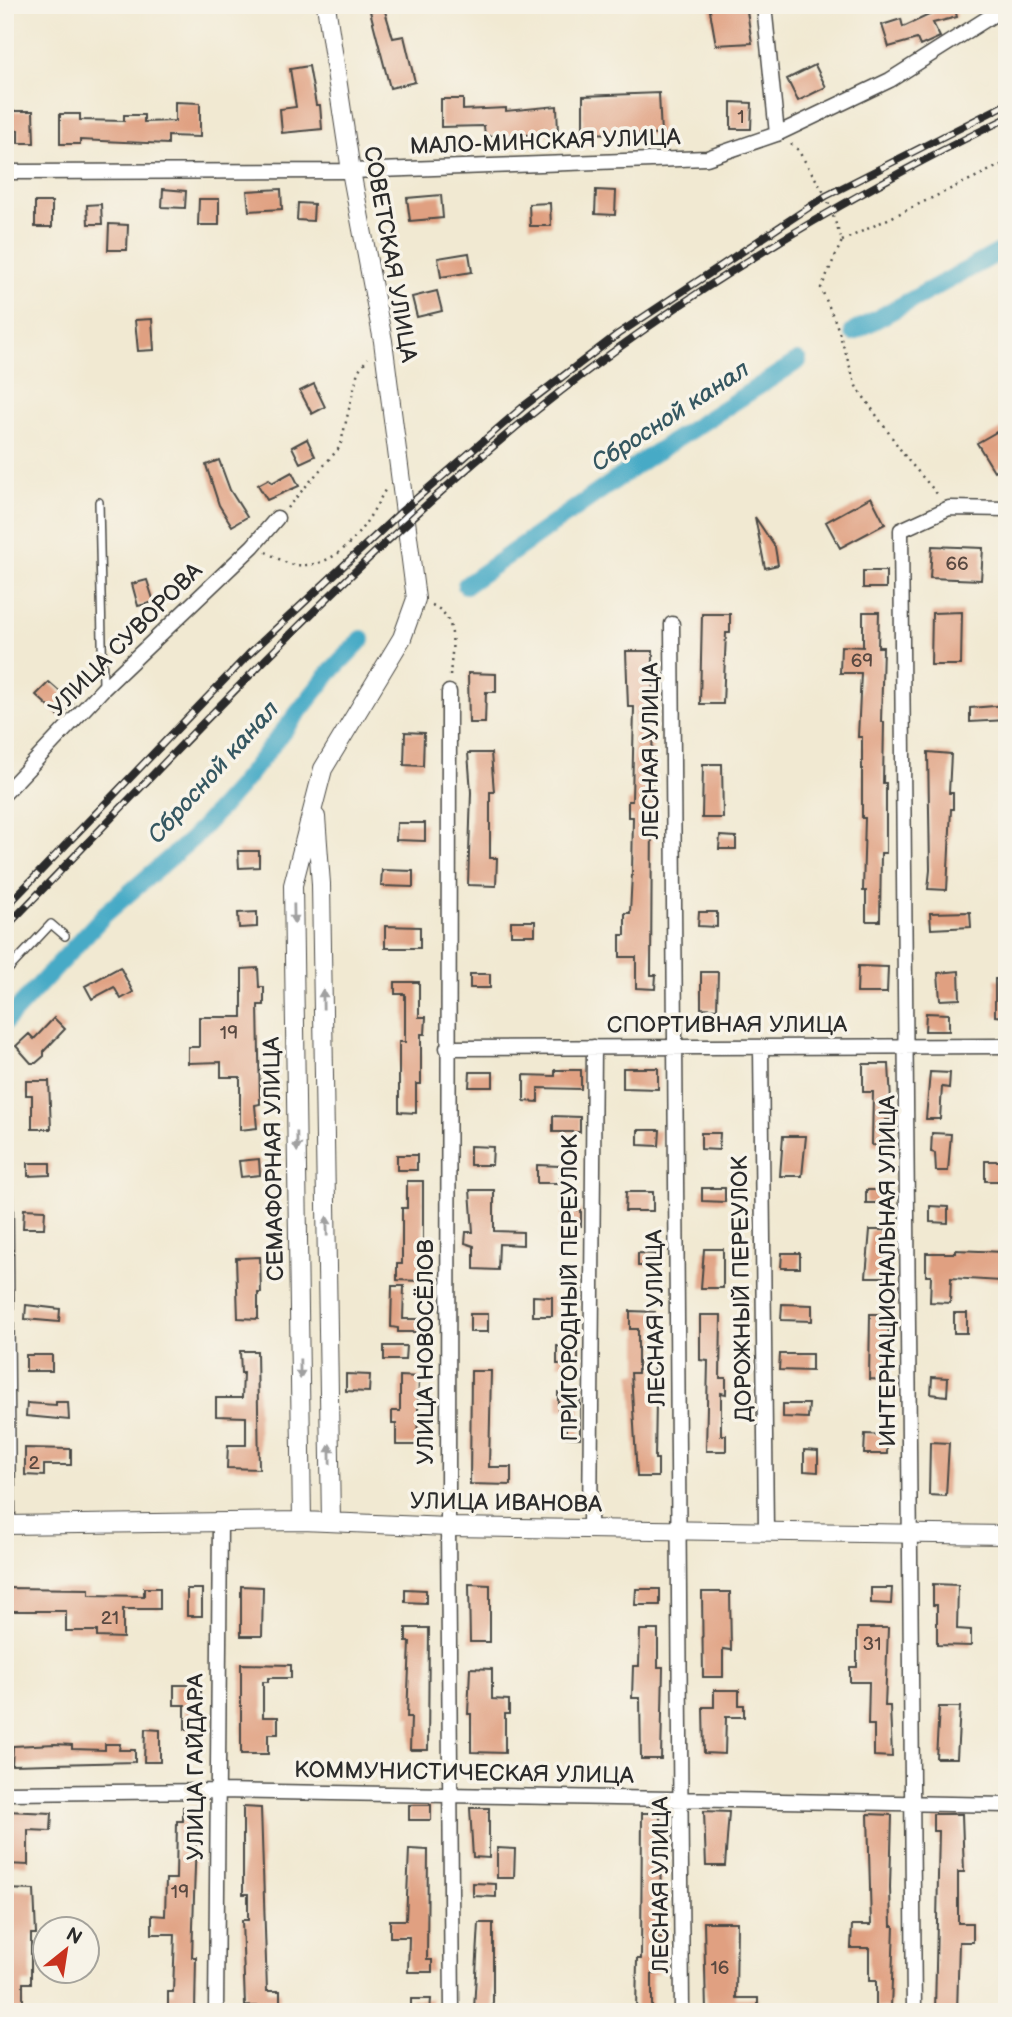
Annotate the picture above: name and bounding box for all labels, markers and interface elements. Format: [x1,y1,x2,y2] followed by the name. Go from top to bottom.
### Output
[737,106,745,129] house number: 1
[409,123,681,161] street label: МАЛО-МИНСКАЯ УЛИЦА
[357,144,423,364] street label: СОВЕТСКАЯ УЛИЦА
[586,355,755,478] water label: Сбросной канал
[945,553,969,576] house number: 66
[43,557,208,722] street label: УЛИЦА СУВОРОВА
[851,650,873,673] house number: 69
[637,663,665,840] street label: ЛЕСНАЯ УЛИЦА
[142,695,285,850] water label: Сбросной канал
[288,904,300,926] one-way arrow
[317,988,329,1010] one-way arrow
[607,1011,847,1039] street label: СПОРТИВНАЯ УЛИЦА
[220,1022,238,1045] house number: 19
[258,1037,290,1281] street label: СЕМАФОРНАЯ УЛИЦА
[874,1095,902,1447] street label: ИНТЕРНАЦИОНАЛЬНАЯ УЛИЦА
[291,1131,303,1153] one-way arrow
[556,1134,584,1442] street label: ПРИГОРОДНЫЙ ПЕРЕУЛОК
[726,1155,758,1422] street label: ДОРОЖНЫЙ ПЕРЕУЛОК
[321,1215,332,1237] one-way arrow
[640,1229,672,1408] street label: ЛЕСНАЯ УЛИЦА
[412,1239,440,1465] street label: УЛИЦА НОВОСЁЛОВ
[294,1358,306,1380] one-way arrow
[324,1443,336,1465] one-way arrow
[28,1452,40,1475] house number: 2
[410,1487,602,1519] street label: УЛИЦА ИВАНОВА
[101,1607,119,1630] house number: 21
[862,1633,882,1656] house number: 31
[182,1674,210,1860] street label: УЛИЦА ГАЙДАРА
[294,1756,634,1790] street label: КОММУНИСТИЧЕСКАЯ УЛИЦА
[647,1797,675,1974] street label: ЛЕСНАЯ УЛИЦА
[171,1881,189,1904] house number: 19
[32,1916,102,1986] north arrow
[62,1923,86,1950] text: N
[711,1957,729,1980] house number: 16

